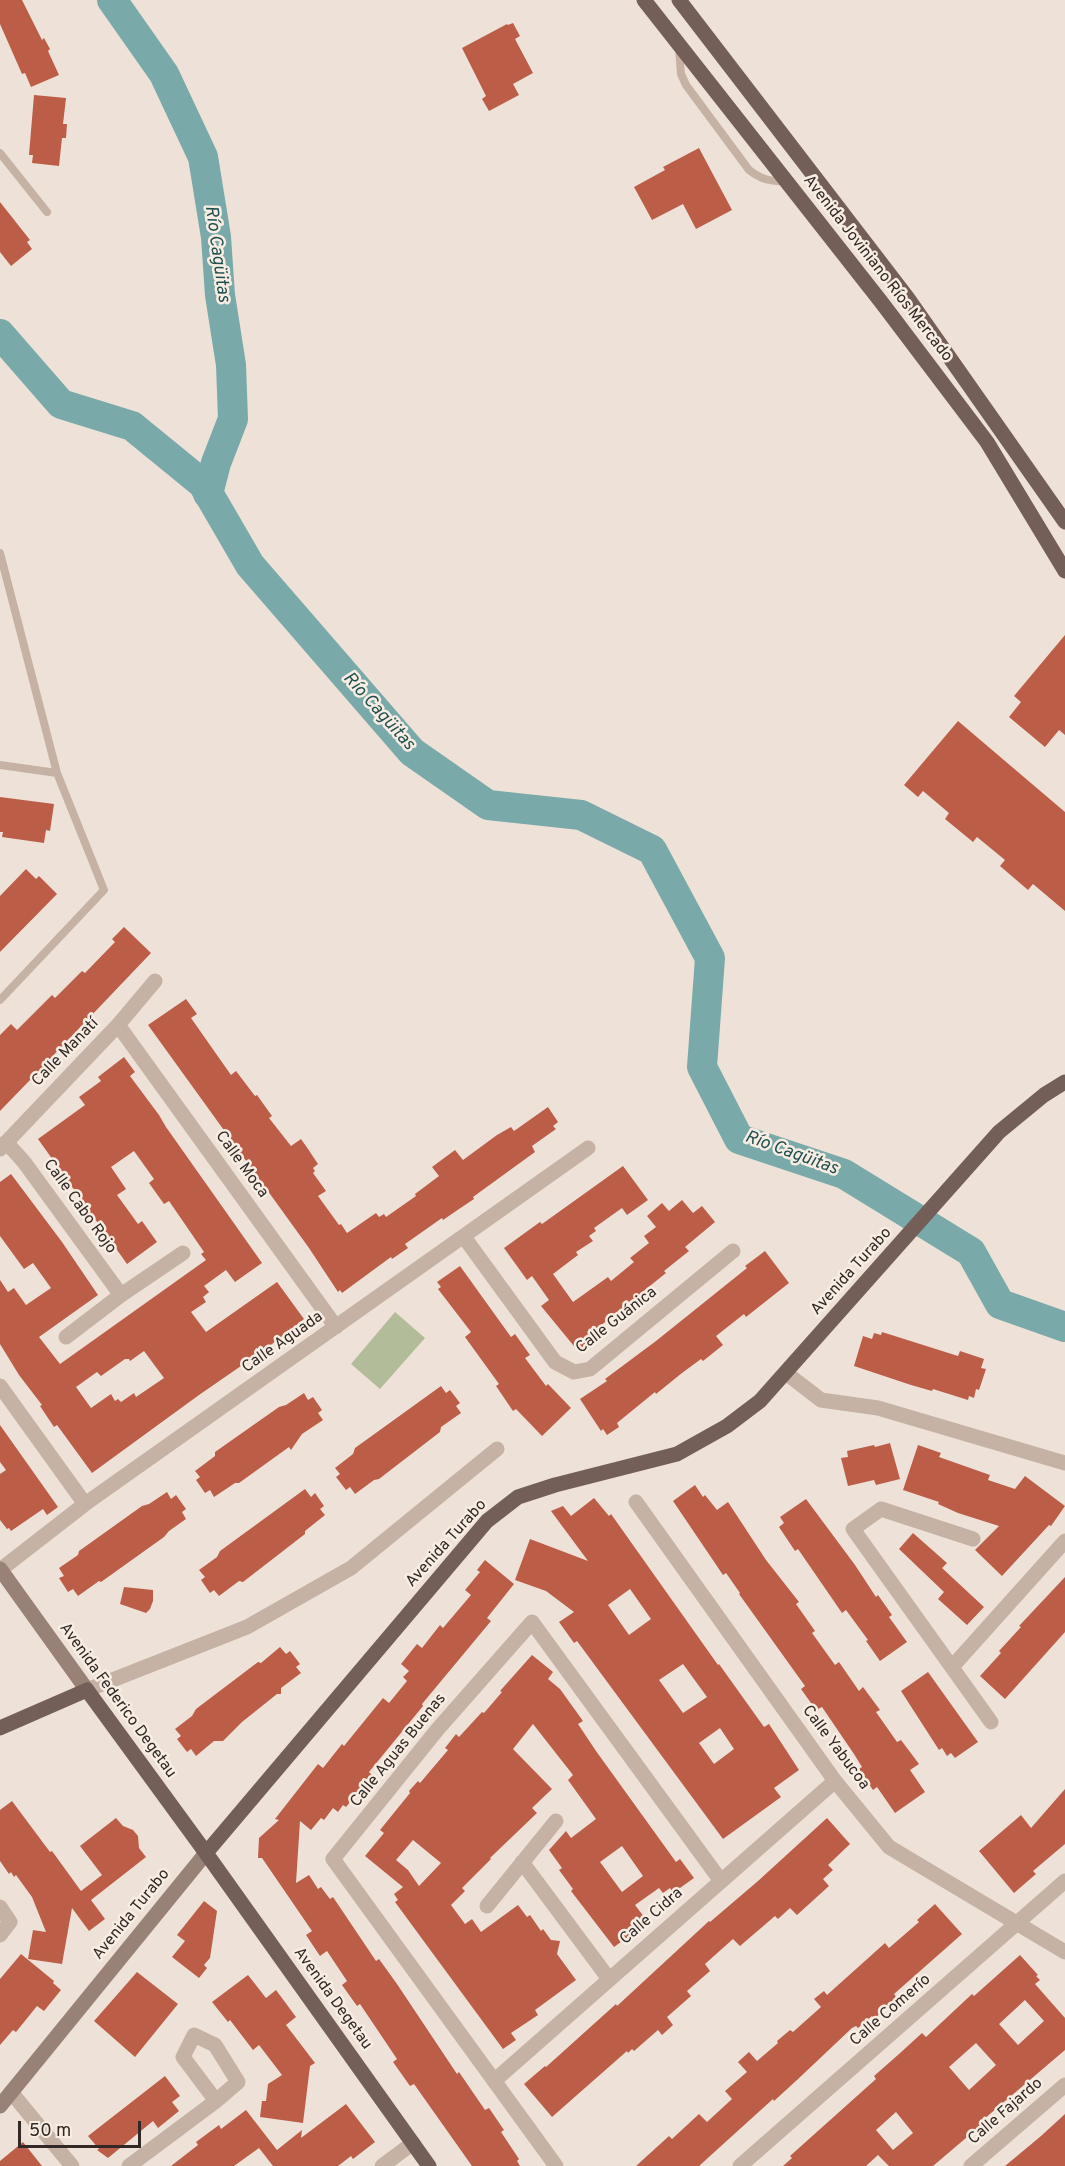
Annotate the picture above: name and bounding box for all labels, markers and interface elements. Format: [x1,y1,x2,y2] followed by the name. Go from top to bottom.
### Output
[798,172,956,366] street label: Avenida Joviniano Ríos Mercado
[199,204,233,304] water label: Río Cagüitas
[337,669,419,755] water label: Río Cagüitas
[29,1015,103,1091] street label: Calle Manatí
[741,1127,841,1181] water label: Río Cagüitas
[210,1128,272,1202] street label: Calle Moca
[38,1156,120,1258] street label: Calle Cabo Rojo
[808,1224,896,1320] street label: Avenida Turabo
[573,1283,661,1359] street label: Calle Guánica
[239,1308,327,1378] street label: Calle Aguada
[403,1496,491,1592] street label: Avenida Turabo
[54,1620,180,1782] street label: Avenida Federico Degetau
[347,1690,451,1812] street label: Calle Aguas Buenas
[797,1702,873,1794] street label: Calle Yabucoa
[89,1866,175,1964] street label: Avenida Turabo
[617,1884,687,1950] street label: Calle Cidra
[289,1944,375,2054] street label: Avenida Degetau
[847,1971,935,2051] street label: Calle Comerío
[965,2074,1047,2150] street label: Calle Fajardo
[21,2109,144,2147] scale bar
[29,2120,71,2143] text: 50 m

